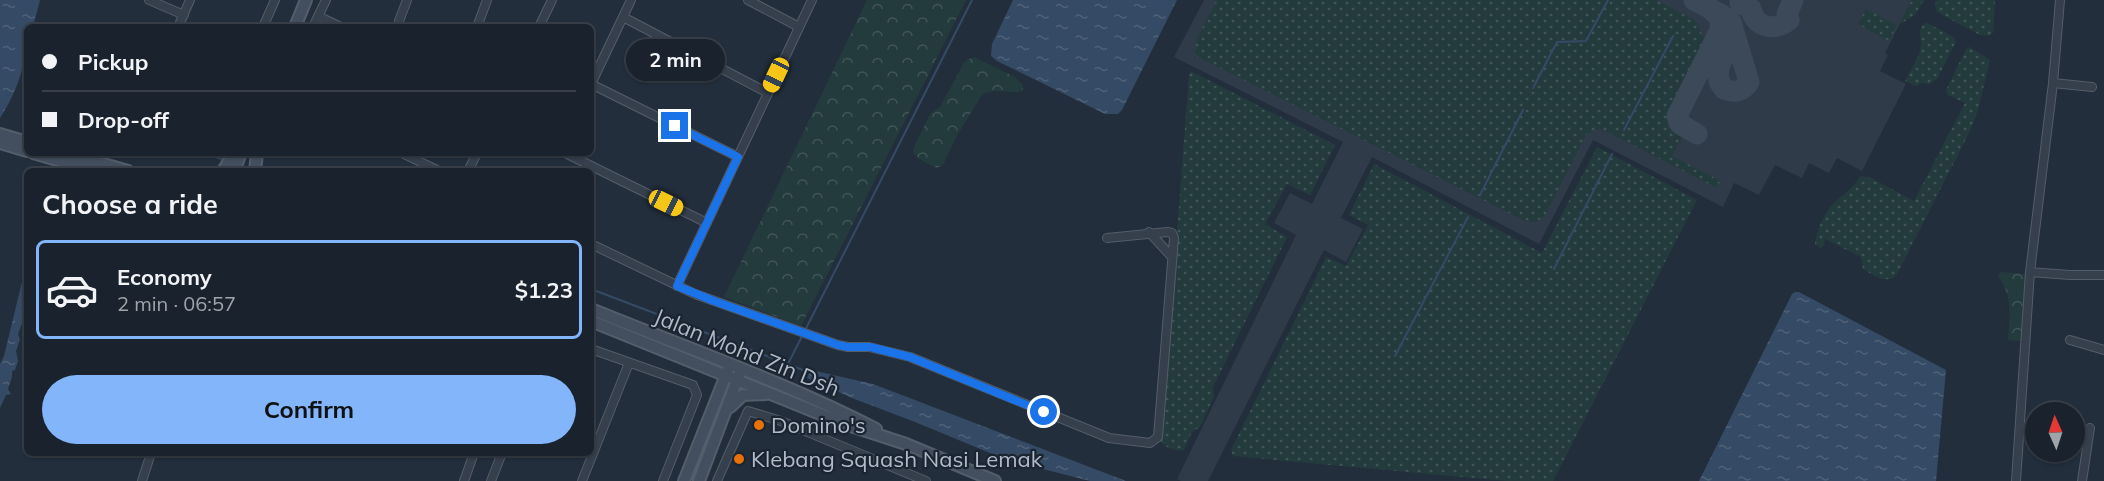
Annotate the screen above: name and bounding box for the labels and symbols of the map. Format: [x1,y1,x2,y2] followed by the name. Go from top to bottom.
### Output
[626,39,724,81] callout: 2 min
[760,55,792,95] car
[661,112,688,139] route end
[646,187,686,219] car
[650,302,844,402] street label: Jalan Mohd Zin Dsh
[1030,398,1057,425] route start
[2025,402,2085,462] north arrow
[771,411,866,439] place label: Domino's
[752,418,766,432] marker: Domino's
[751,445,1043,473] place label: Klebang Squash Nasi Lemak
[732,452,746,466] marker: Klebang Squash Nasi Lemak

